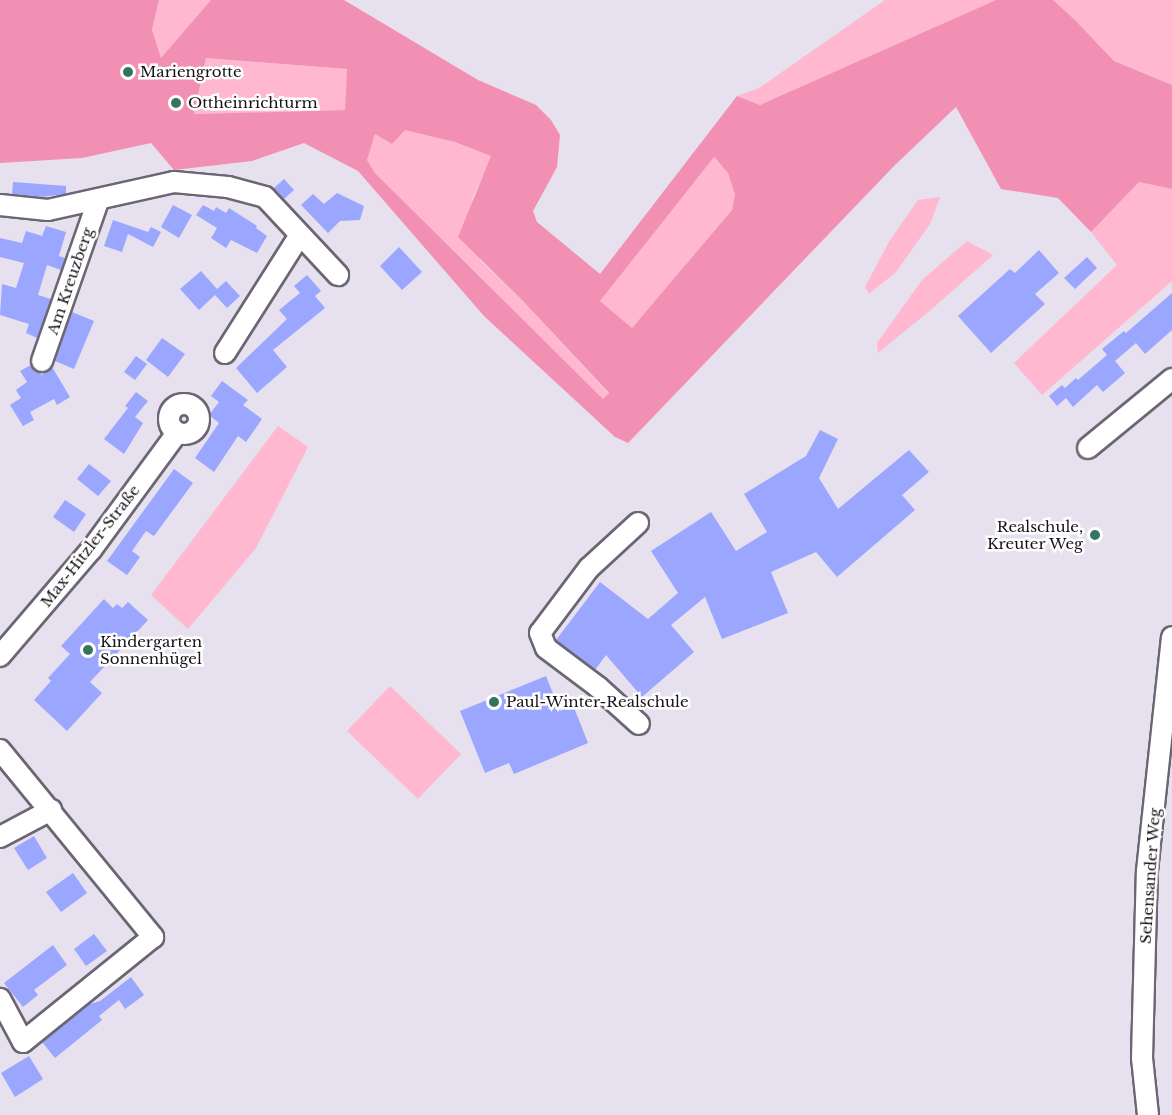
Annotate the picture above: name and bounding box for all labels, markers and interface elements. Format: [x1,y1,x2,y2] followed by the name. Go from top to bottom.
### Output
[140,63,242,81] place label: Mariengrotte
[121,65,135,79] marker: Mariengrotte
[188,94,317,112] place label: Ottheinrichturm
[169,96,183,110] marker: Ottheinrichturm
[43,225,97,337] street label: Am Kreuzberg
[37,481,143,611] street label: Max-Hitzler-Straße
[986,517,1083,552] place label: Realschule, Kreuter Weg
[1088,528,1102,542] marker: Realschule, Kreuter Weg
[100,632,202,667] place label: Kindergarten Sonnenhügel
[81,643,95,657] marker: Kindergarten Sonnenhügel
[506,693,689,711] place label: Paul-Winter-Realschule
[487,695,501,709] marker: Paul-Winter-Realschule
[1136,807,1164,945] street label: Sehensander Weg

